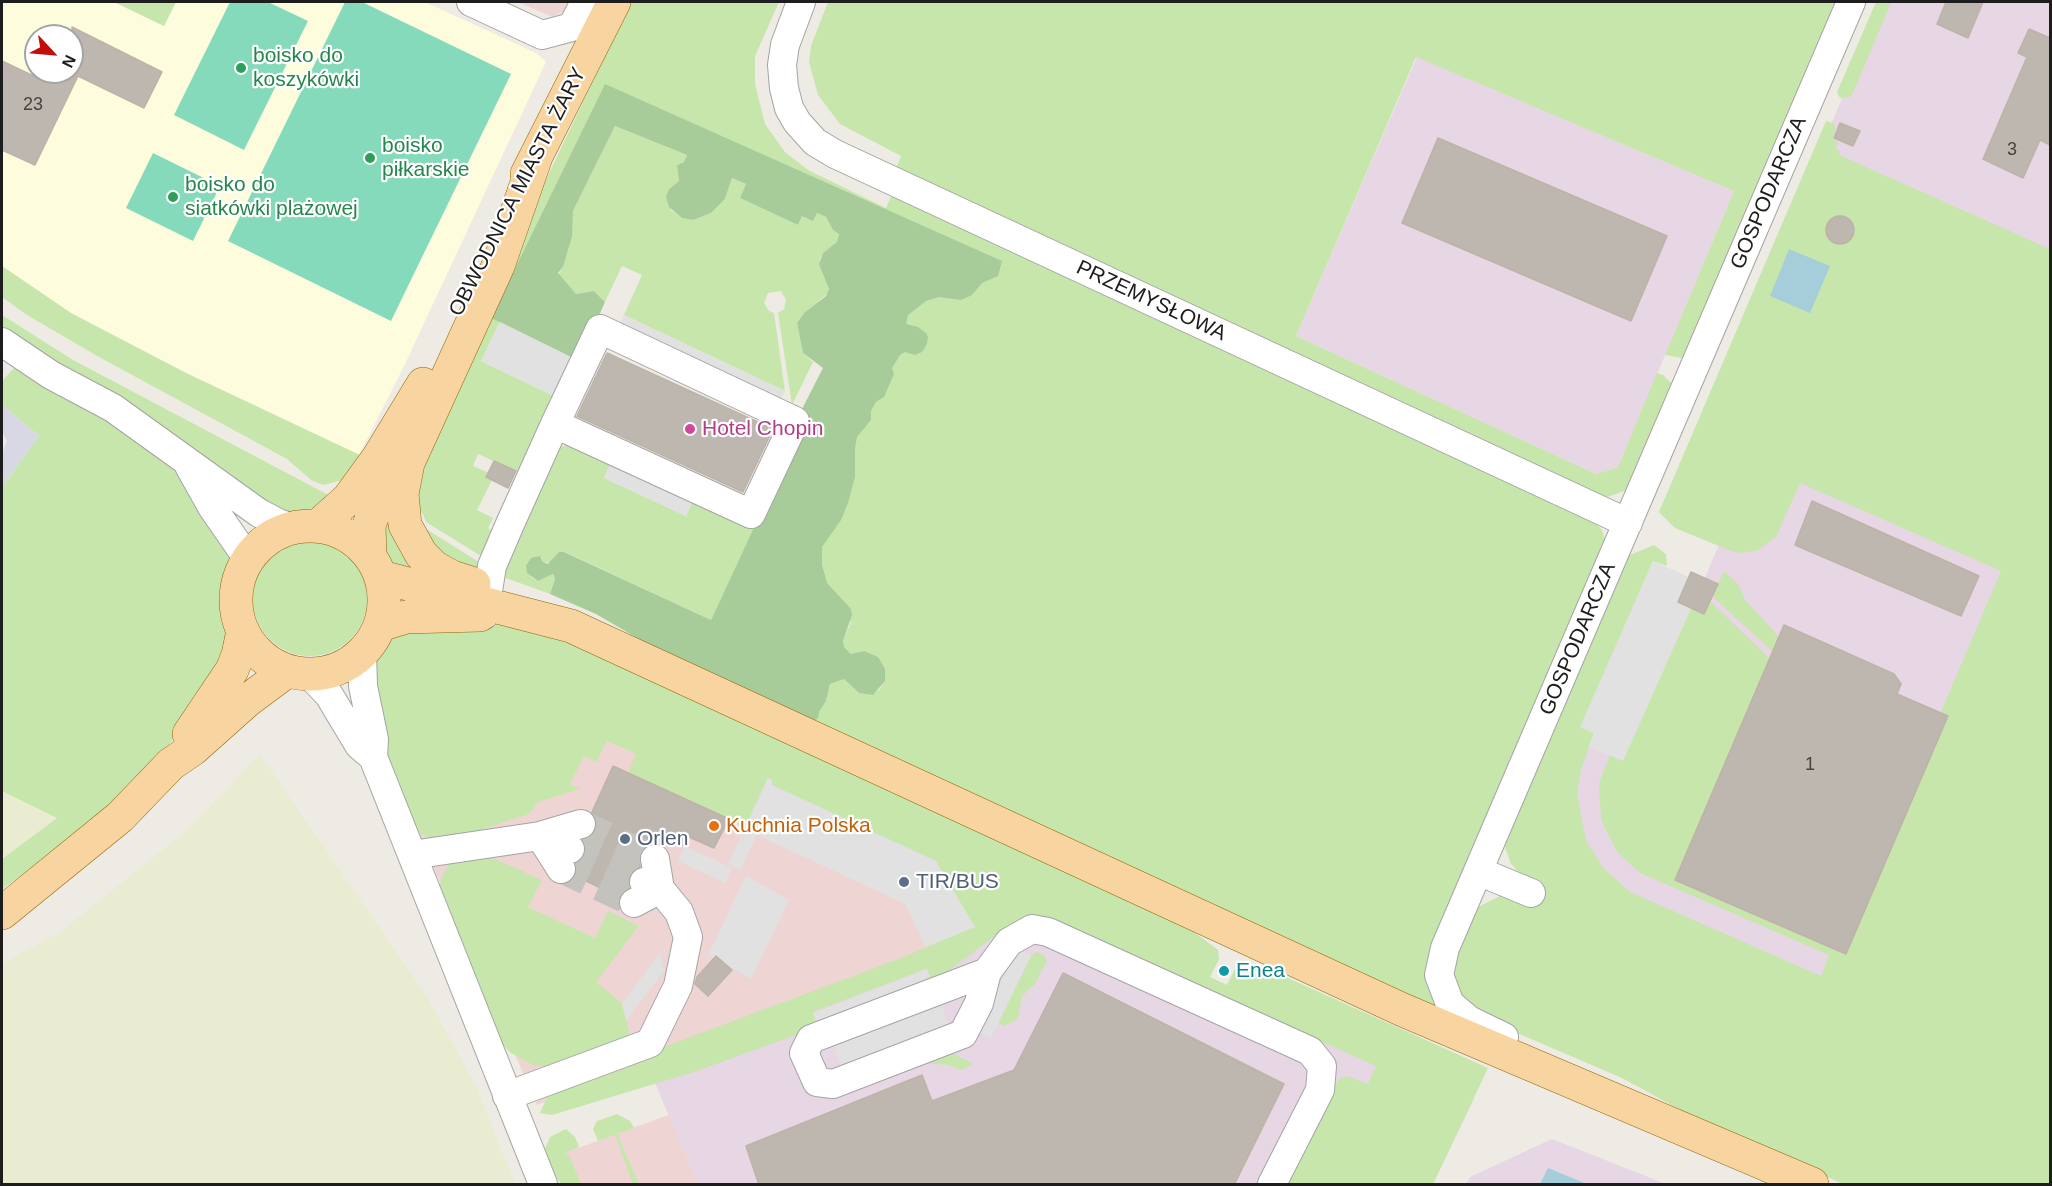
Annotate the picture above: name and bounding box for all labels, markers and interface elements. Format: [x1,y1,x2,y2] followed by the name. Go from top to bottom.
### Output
[24,24,84,84] north arrow
[253,43,359,93] place label: boisko do koszykówki
[59,52,79,70] text: N
[234,61,248,75] marker: boisko do koszykówki
[444,63,592,321] street label: OBWODNICA MIASTA ŻARY
[23,94,43,116] house number: 23
[1725,113,1813,273] street label: GOSPODARCZA
[382,133,470,183] place label: boisko piłkarskie
[2007,139,2017,161] house number: 3
[363,151,377,165] marker: boisko piłkarskie
[185,172,358,222] place label: boisko do siatkówki plażowej
[166,190,180,204] marker: boisko do siatkówki plażowej
[1072,255,1230,347] street label: PRZEMYSŁOWA
[702,416,823,442] place label: Hotel Chopin
[683,422,697,436] marker: Hotel Chopin
[1534,559,1622,719] street label: GOSPODARCZA
[1805,754,1815,776] house number: 1
[726,813,871,839] place label: Kuchnia Polska
[707,819,721,833] marker: Kuchnia Polska
[637,826,688,852] place label: Orlen
[618,832,632,846] marker: Orlen
[916,869,999,895] place label: TIR/BUS
[897,875,911,889] marker: TIR/BUS
[1236,958,1285,984] place label: Enea
[1217,964,1231,978] marker: Enea

